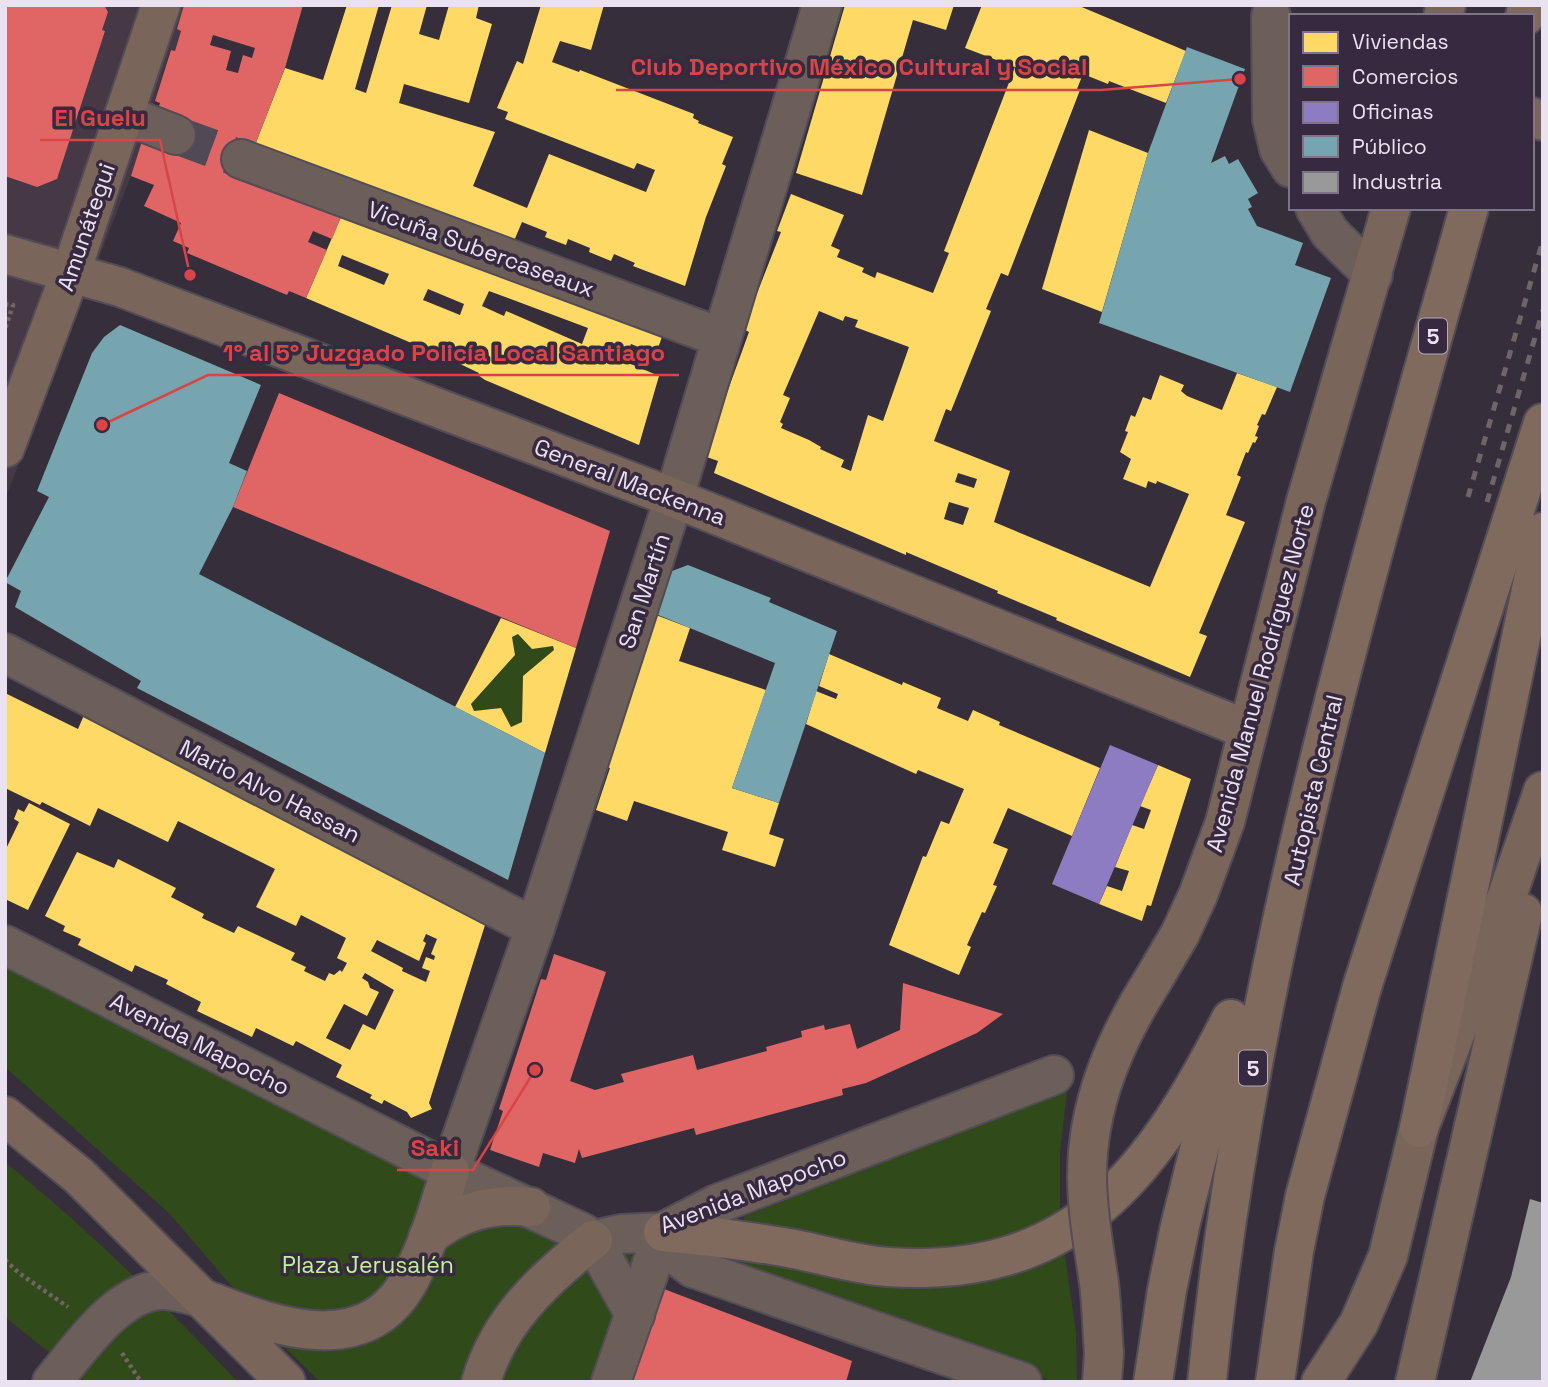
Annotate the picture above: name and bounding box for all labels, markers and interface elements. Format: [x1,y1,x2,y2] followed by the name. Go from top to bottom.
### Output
[1289,14,1534,210] legend
[1352,28,1449,55] text: Viviendas
[616,45,1101,90] callout: Club Deportivo México Cultural y Social
[631,51,1087,82] text: Club Deportivo México Cultural y Social
[1352,63,1458,90] text: Comercios
[40,95,160,140] callout: El Guelu
[1352,98,1434,125] text: Oficinas
[54,102,146,133] text: El Guelu
[1352,133,1427,160] text: Público
[50,159,122,295] street label: Amunátegui
[1352,168,1442,195] text: Industria
[364,194,598,304] street label: Vicuña Subercaseaux
[1419,318,1447,354] road number: 5
[208,330,679,375] callout: 1° al 5° Juzgado Policía Local Santiago
[223,337,665,368] text: 1° al 5° Juzgado Policía Local Santiago
[530,432,730,532] street label: General Mackenna
[1199,501,1321,855] street label: Avenida Manuel Rodríguez Norte
[611,530,677,652] street label: San Martín
[1276,692,1350,888] street label: Autopista Central
[174,732,366,850] street label: Mario Alvo Hassan
[105,986,295,1102] street label: Avenida Mapocho
[1239,1050,1267,1086] road number: 5
[397,1125,473,1170] callout: Saki
[411,1132,459,1163] text: Saki
[655,1142,851,1240] street label: Avenida Mapocho
[282,1250,454,1280] park label: Plaza Jerusalén

